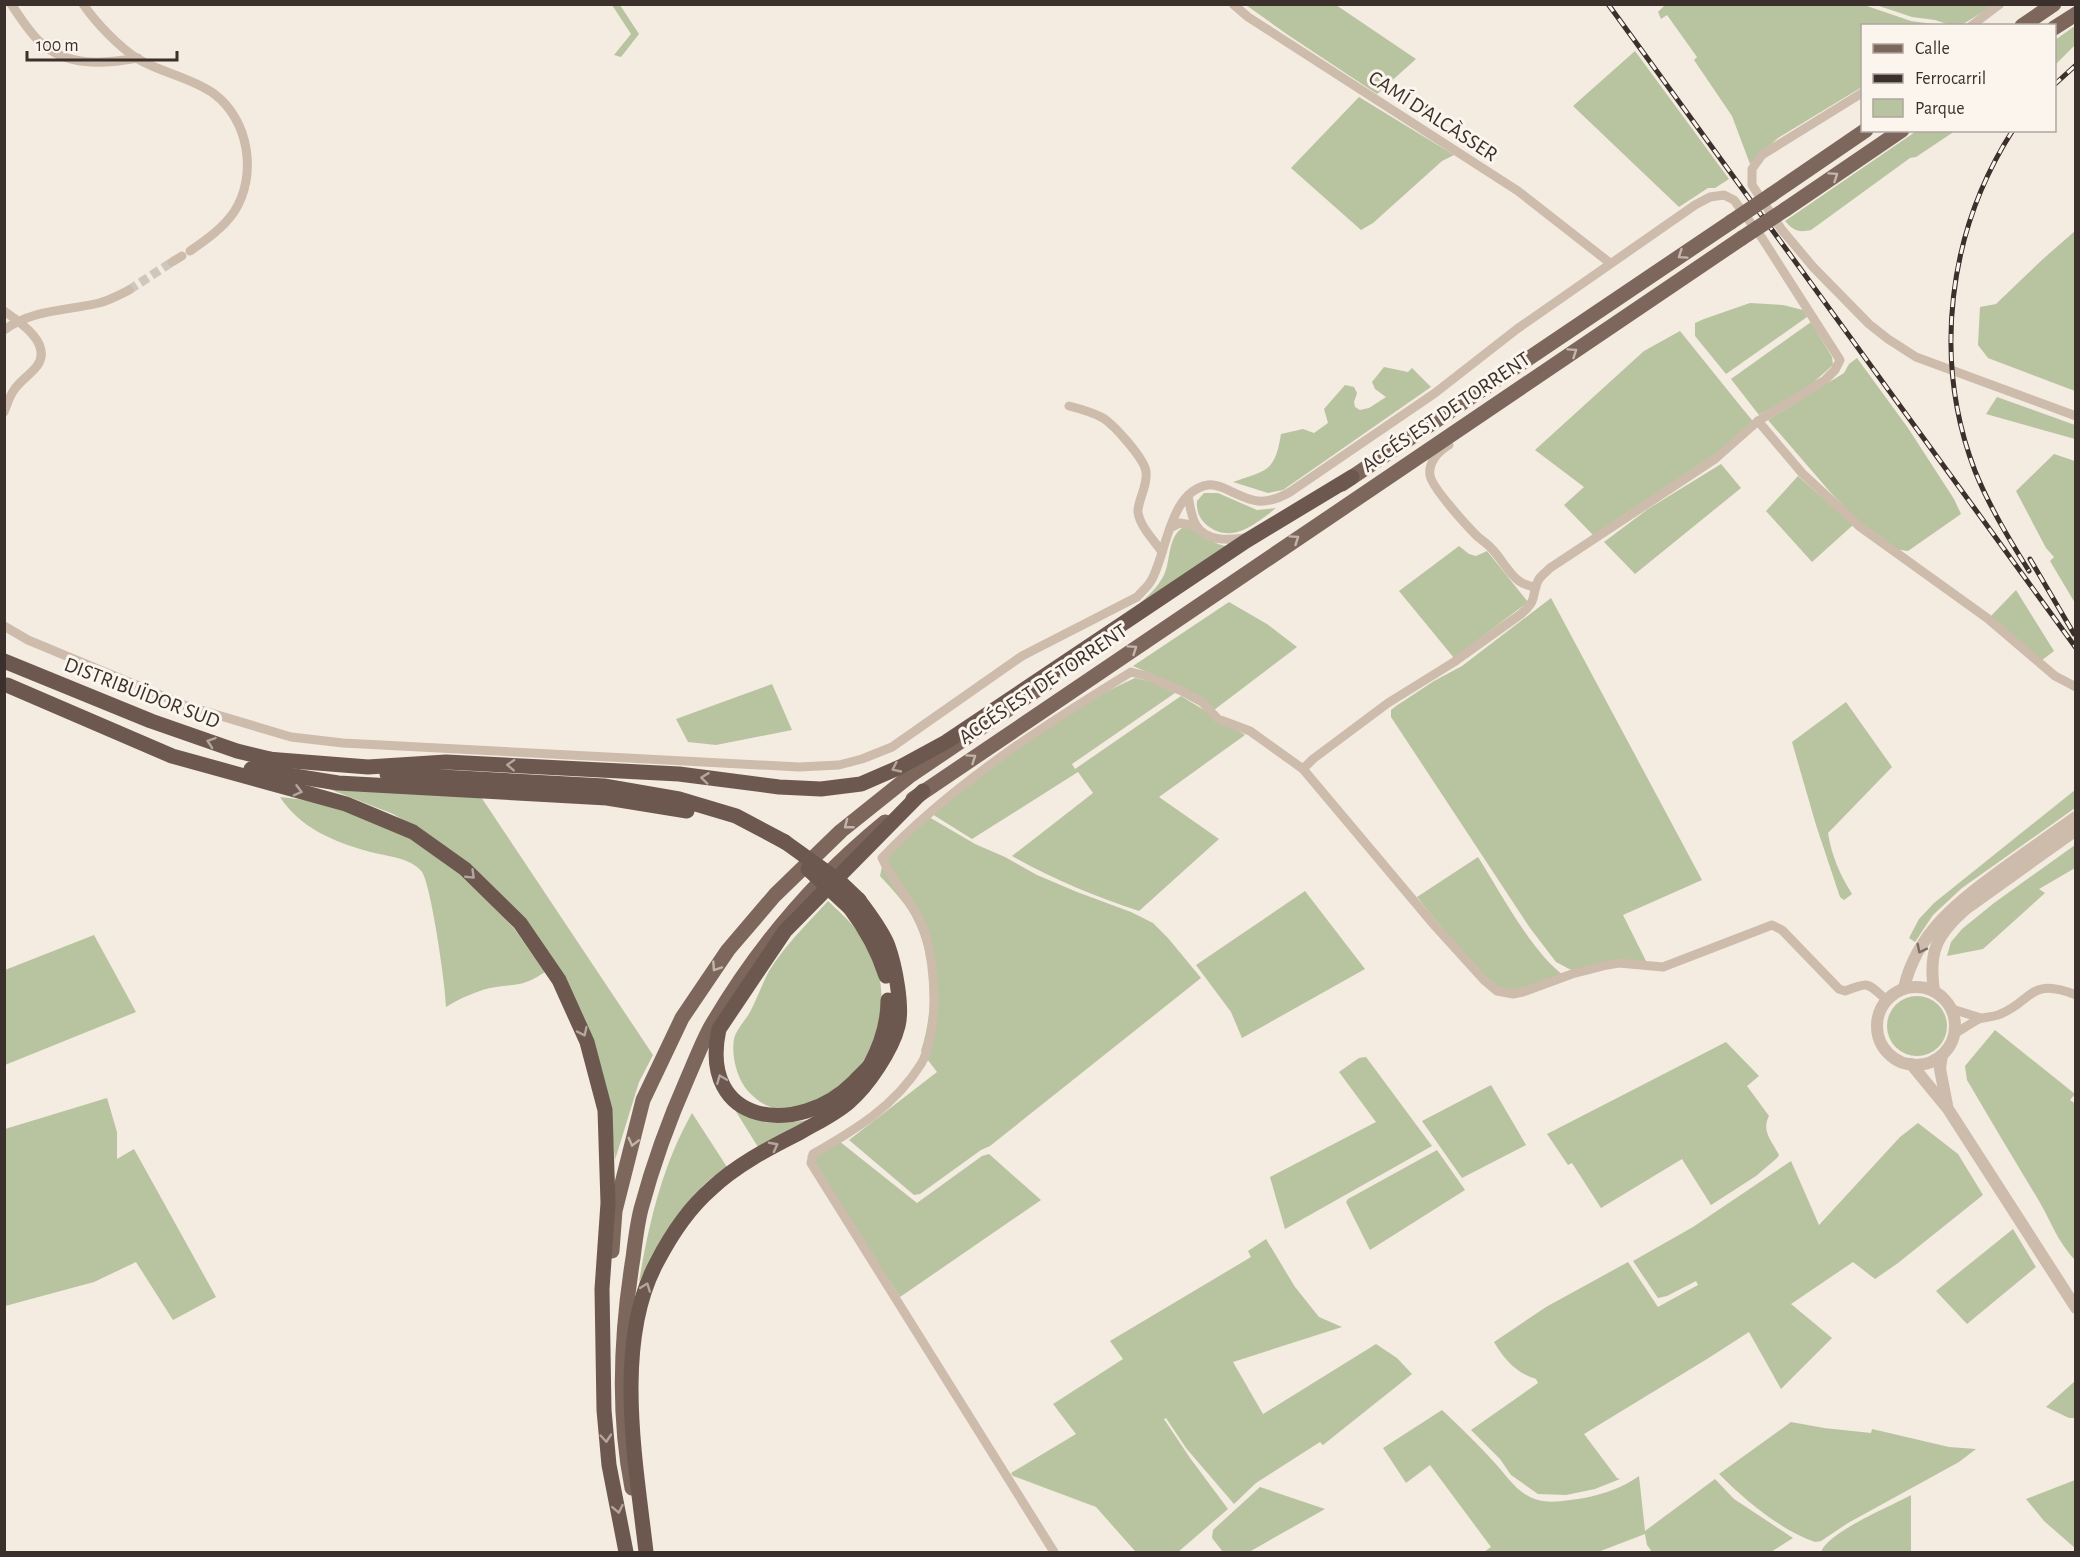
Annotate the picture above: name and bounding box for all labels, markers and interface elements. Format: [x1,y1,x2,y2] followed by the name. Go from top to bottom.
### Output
[27,24,177,62] scale bar
[1861,24,2056,132] legend
[36,37,79,55] text: 100 m
[1915,40,1950,58] text: Calle
[1365,65,1502,165] street label: CAMÍ D'ALCÀSSER
[1915,70,1986,88] text: Ferrocarril
[1915,100,1964,118] text: Parque
[1828,172,1839,183] one-way arrow
[1678,248,1689,259] one-way arrow
[1357,346,1534,476] street label: ACCÉS EST DE TORRENT
[1567,348,1578,359] one-way arrow
[1288,535,1299,546] one-way arrow
[954,618,1131,748] street label: ACCÉS EST DE TORRENT
[1127,644,1137,656] one-way arrow
[61,653,223,732] street label: DISTRIBUÏDOR SUD
[206,736,217,749] one-way arrow
[965,754,976,765] one-way arrow
[506,759,515,772] one-way arrow
[891,761,902,773] one-way arrow
[700,772,710,784] one-way arrow
[292,784,302,796] one-way arrow
[844,817,855,828] one-way arrow
[464,868,475,879] one-way arrow
[1916,943,1928,954] one-way arrow
[713,961,724,972] one-way arrow
[575,1026,587,1037] one-way arrow
[716,1074,728,1085] one-way arrow
[627,1137,640,1147] one-way arrow
[768,1142,778,1153] one-way arrow
[639,1282,652,1293] one-way arrow
[599,1433,612,1442] one-way arrow
[611,1504,624,1514] one-way arrow

